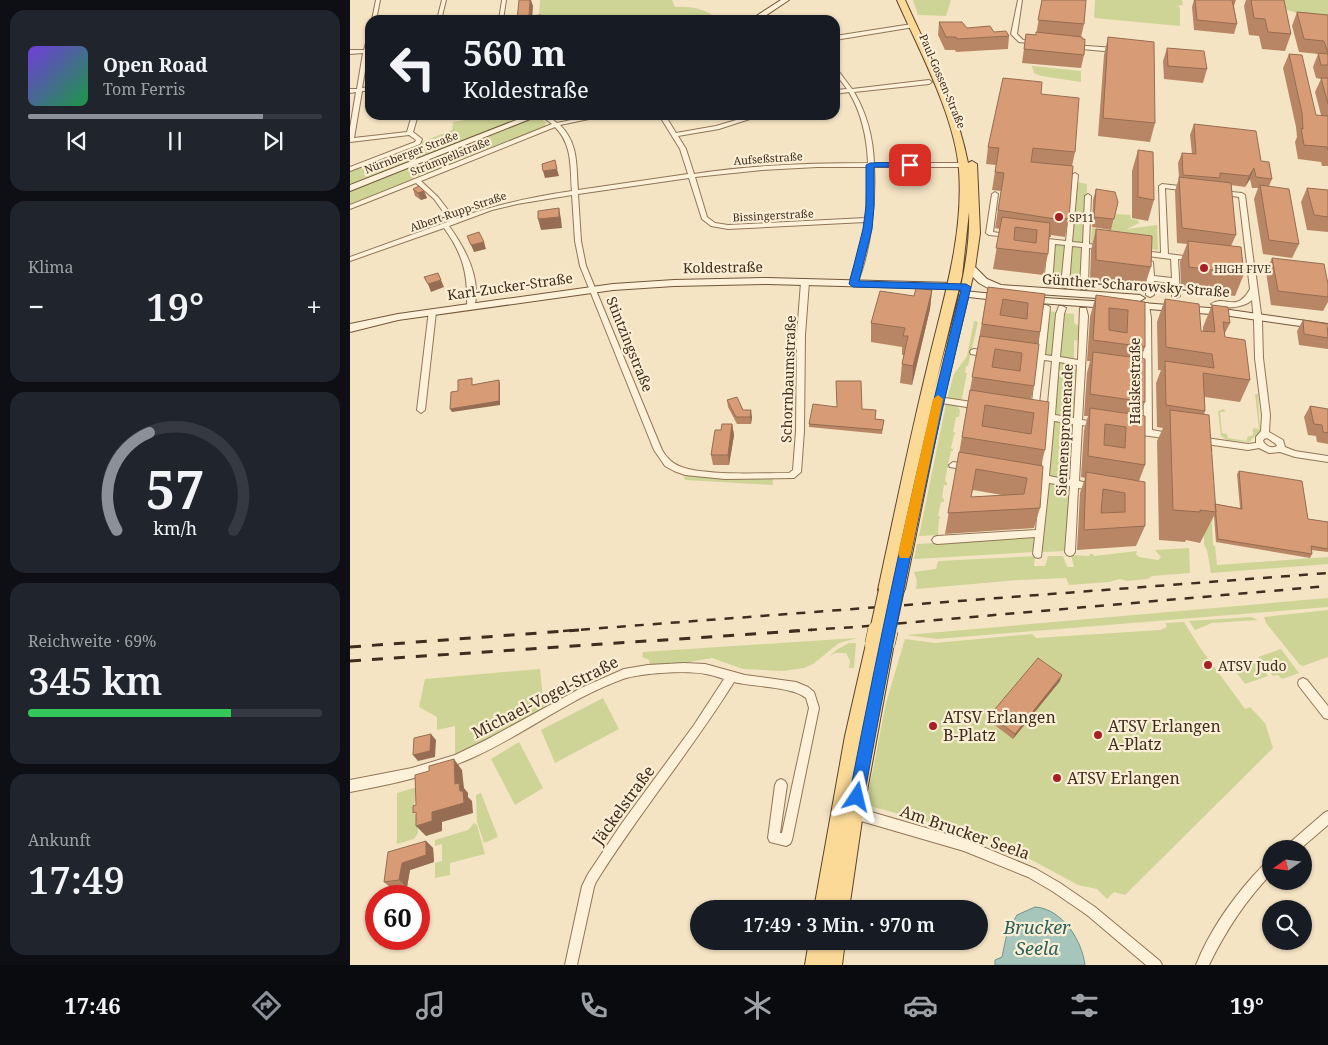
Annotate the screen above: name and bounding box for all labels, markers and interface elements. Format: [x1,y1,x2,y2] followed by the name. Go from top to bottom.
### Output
[463,29,566,76] text: 560 m
[916,32,970,131] street label: Paul-Gossen-Straße
[380,35,445,100] icon: left
[103,52,208,78] text: Open Road
[463,74,589,104] text: Koldestraße
[103,78,185,100] text: Tom Ferris
[63,127,91,155] icon: previous
[161,127,189,155] icon: pause
[259,127,287,155] icon: next
[362,127,460,177] street label: Nürnberger Straße
[408,133,492,179] street label: Strümpellstraße
[889,144,931,186] pin
[733,148,803,168] street label: Aufseßstraße
[896,151,924,179] icon: arrive
[408,187,508,235] street label: Albert-Rupp-Straße
[732,205,814,225] street label: Bissingerstraße
[1069,210,1094,225] place label: SP11
[1053,211,1065,223] marker: SP11
[28,256,73,278] text: Klima
[683,257,763,277] street label: Koldestraße
[1214,261,1271,276] place label: HIGH FIVE
[1198,262,1210,274] marker: HIGH FIVE
[446,268,574,304] street label: Karl-Zucker-Straße
[1041,269,1231,301] street label: Günther-Scharowsky-Straße
[146,280,204,332] text: 19°
[28,287,44,325] text: −
[306,287,322,325] text: +
[602,294,658,394] street label: Stintzingstraße
[776,315,800,443] street label: Schornbaumstraße
[1125,337,1144,425] street label: Halskestraße
[1051,363,1077,497] street label: Siemenspromenade
[146,453,204,524] text: 57
[153,516,197,540] text: km/h
[28,630,156,652] text: Reichweite · 69%
[468,651,622,743] street label: Michael-Vogel-Straße
[28,654,162,706] text: 345 km
[1218,656,1287,675] place label: ATSV Judo
[1202,659,1214,671] marker: ATSV Judo
[943,706,1056,746] place label: ATSV Erlangen B-Platz
[1108,715,1221,755] place label: ATSV Erlangen A-Platz
[927,720,939,732] marker: ATSV Erlangen B-Platz
[1092,729,1104,741] marker: ATSV Erlangen A-Platz
[586,761,659,850] street label: Jäckelstraße
[1067,767,1180,789] place label: ATSV Erlangen
[830,770,882,822] position arrow
[1051,772,1063,784] marker: ATSV Erlangen
[897,800,1033,864] street label: Am Brucker Seela
[28,829,91,851] text: Ankunft
[1262,840,1312,890] north arrow
[1262,840,1312,950] map controls
[28,853,125,905] text: 17:49
[365,885,430,950] speed limit sign: 60
[1262,900,1312,950] button: search
[743,912,935,938] text: 17:49 · 3 Min. · 970 m
[1003,915,1071,960] water label: Brucker Seela
[249,988,284,1023] icon: directions
[413,988,448,1023] icon: music
[576,988,611,1023] icon: phone
[740,988,775,1023] icon: climate
[903,988,938,1023] icon: car
[1067,988,1102,1023] icon: filters
[64,990,121,1020] text: 17:46
[1230,990,1264,1020] text: 19°

